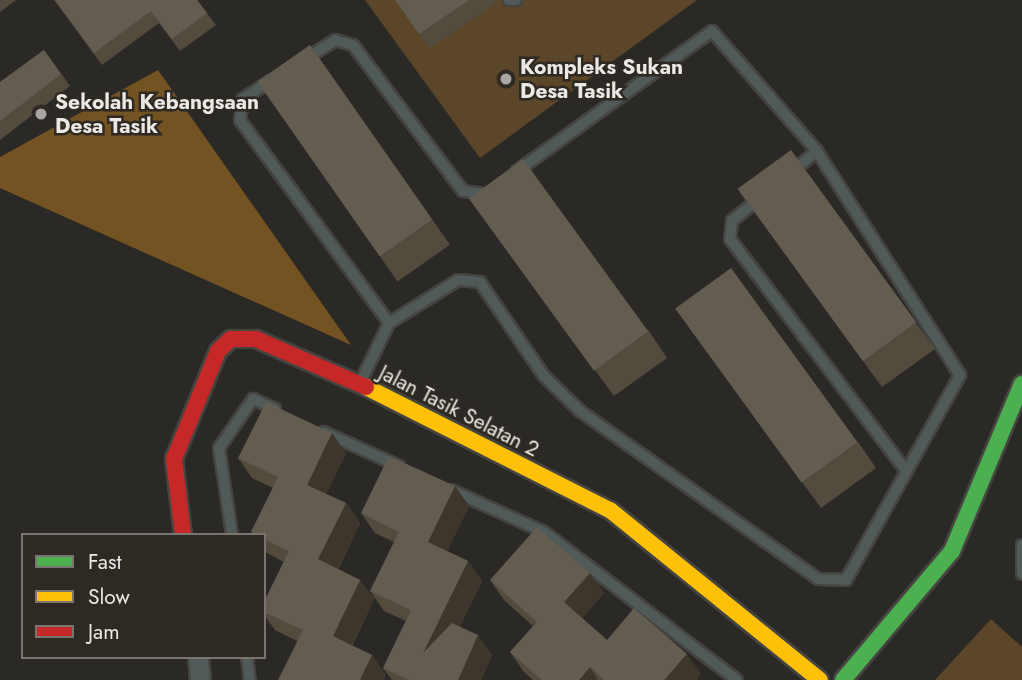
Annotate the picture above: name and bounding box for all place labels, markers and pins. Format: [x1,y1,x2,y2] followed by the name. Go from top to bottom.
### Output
[520,54,683,104] place label: Kompleks Sukan Desa Tasik
[498,71,514,87] marker: Kompleks Sukan Desa Tasik
[55,89,259,139] place label: Sekolah Kebangsaan Desa Tasik
[33,106,49,122] marker: Sekolah Kebangsaan Desa Tasik

